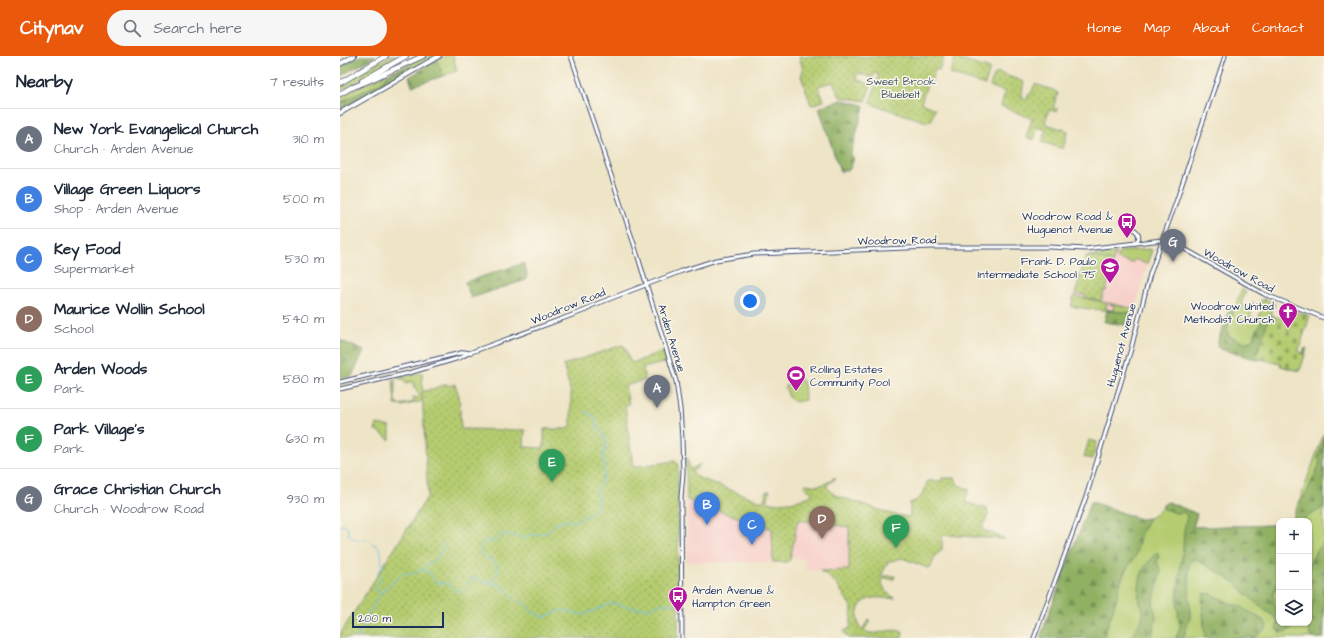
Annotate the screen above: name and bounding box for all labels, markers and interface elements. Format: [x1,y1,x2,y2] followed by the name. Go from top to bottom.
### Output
[107,10,387,46] search box
[20,15,83,42] text: Citynav
[121,17,143,39] icon: search
[153,18,242,39] text: Search here
[1087,18,1122,38] text: Home
[1144,18,1170,38] text: Map
[1192,18,1230,38] text: About
[1252,18,1304,38] text: Contact
[16,70,73,94] text: Nearby
[270,73,324,91] text: 7 results
[866,74,936,102] park label: Sweet Brook Bluebelt
[54,119,258,140] text: New York Evangelical Church
[25,130,33,148] text: A
[292,130,324,148] text: 310 m
[54,140,193,158] text: Church · Arden Avenue
[54,179,201,200] text: Village Green Liquors
[24,190,34,208] text: B
[283,190,324,208] text: 500 m
[54,200,179,218] text: Shop · Arden Avenue
[1022,209,1114,238] place label: Woodrow Road & Huguenot Avenue
[1116,211,1138,239] bus stop icon: Woodrow Road & Huguenot Avenue
[1160,229,1186,262] pin: G
[857,232,937,249] street label: Woodrow Road
[54,239,120,260] text: Key Food
[1200,245,1277,296] street label: Woodrow Road
[24,250,34,268] text: C
[285,250,324,268] text: 530 m
[978,254,1097,282] place label: Frank D. Paulo Intermediate School 75
[1099,256,1121,284] school or university icon: Frank D. Paulo Intermediate School 75
[54,260,135,278] text: Supermarket
[529,285,608,328] street label: Woodrow Road
[740,291,760,311] your location
[54,299,205,320] text: Maurice Wollin School
[1184,299,1275,327] place label: Woodrow United Methodist Church
[1277,301,1299,329] church icon: Woodrow United Methodist Church
[654,302,689,374] street label: Arden Avenue
[1103,302,1141,389] street label: Huguenot Avenue
[25,310,33,328] text: D
[282,310,324,328] text: 540 m
[54,320,94,338] text: School
[54,359,147,380] text: Arden Woods
[810,362,890,391] place label: Rolling Estates Community Pool
[785,364,807,392] sports icon: Rolling Estates Community Pool
[25,370,33,388] text: E
[283,370,324,388] text: 580 m
[644,375,670,408] pin: A
[54,380,84,398] text: Park
[54,419,145,440] text: Park Village's
[24,430,34,448] text: F
[286,430,324,448] text: 630 m
[54,440,84,458] text: Park
[539,449,565,482] pin: E
[54,479,220,500] text: Grace Christian Church
[24,490,34,508] text: G
[286,490,324,508] text: 930 m
[694,492,720,525] pin: B
[54,500,204,518] text: Church · Woodrow Road
[809,506,835,539] pin: D
[739,512,765,545] pin: C
[883,515,909,548] pin: F
[1276,518,1312,626] map controls
[1276,518,1312,554] button: +
[1276,554,1312,590] button: −
[692,583,775,611] place label: Arden Avenue & Hampton Green
[667,585,689,613] bus stop icon: Arden Avenue & Hampton Green
[1276,590,1312,626] button: layers
[352,610,444,629] scale bar
[358,611,391,626] text: 200 m

